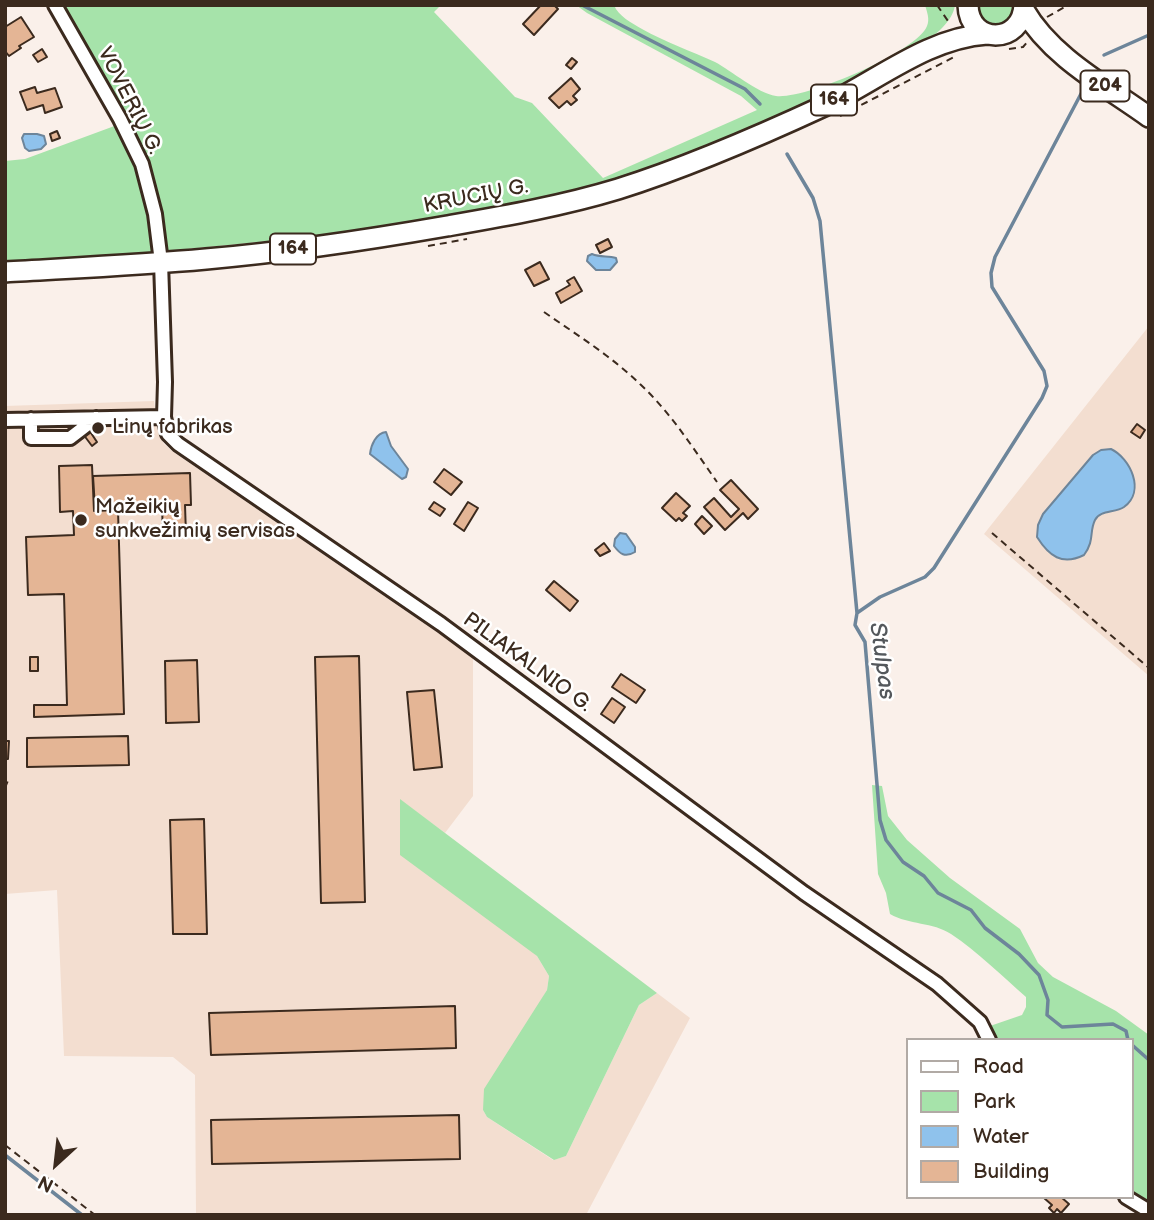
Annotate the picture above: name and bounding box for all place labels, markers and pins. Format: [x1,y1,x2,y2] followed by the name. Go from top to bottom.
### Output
[112,415,233,441] place label: Linų fabrikas
[90,420,106,436] marker: Linų fabrikas
[95,495,295,545] place label: Mažeikių sunkvežimių servisas
[73,512,89,528] marker: Mažeikių sunkvežimių servisas

